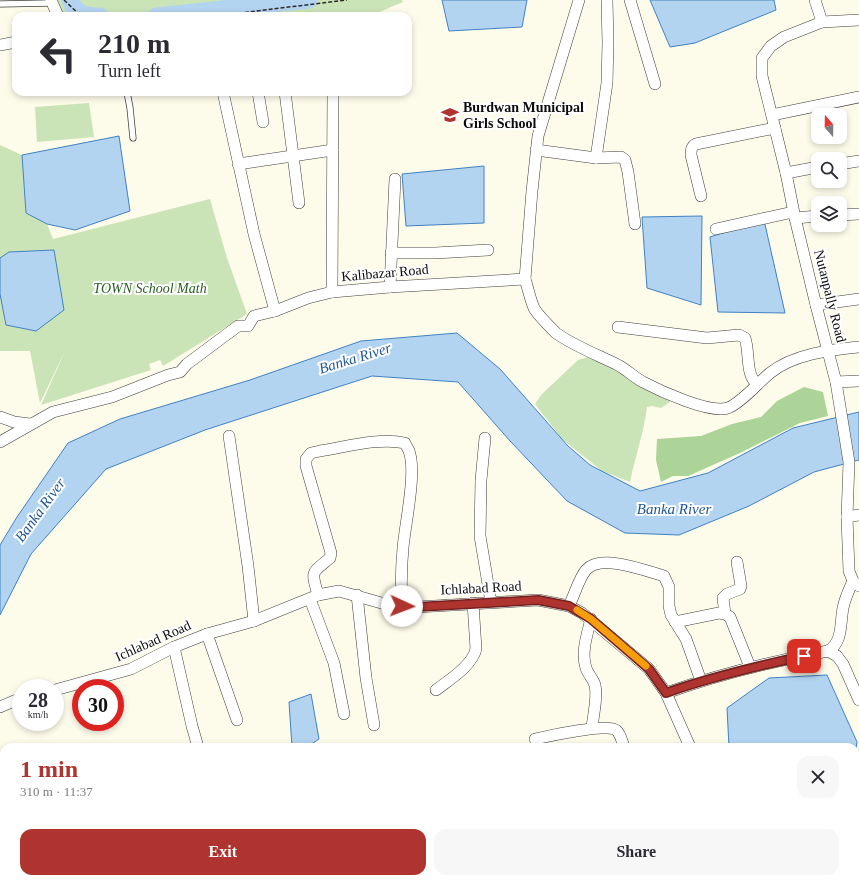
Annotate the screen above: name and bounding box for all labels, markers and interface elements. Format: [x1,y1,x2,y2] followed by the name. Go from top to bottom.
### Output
[32,28,84,80] icon: left
[98,28,170,59] text: 210 m
[98,61,161,81] text: Turn left
[463,100,584,131] place label: Burdwan Municipal Girls School
[440,105,460,125] school or university icon: Burdwan Municipal Girls School
[811,108,847,144] north arrow
[811,108,847,232] map controls
[811,152,847,188] button: search
[811,196,847,232] button: layers
[811,248,849,344] street label: Nutanpally Road
[341,262,429,284] street label: Kalibazar Road
[93,281,207,296] park label: TOWN School Math
[317,339,393,377] water label: Banka River
[12,475,68,545] water label: Banka River
[637,501,711,517] water label: Banka River
[440,578,522,598] street label: Ichlabad Road
[381,585,423,627] position arrow
[113,618,193,664] street label: Ichlabad Road
[787,639,821,673] pin
[793,645,815,667] icon: arrive
[72,679,124,731] speed limit sign: 30
[28,689,48,711] text: 28
[28,709,48,720] text: km/h
[20,756,78,782] text: 1 min
[797,756,839,798] button: close
[20,784,93,799] text: 310 m · 11:37
[20,829,426,875] button: Exit
[434,829,839,875] button: Share

